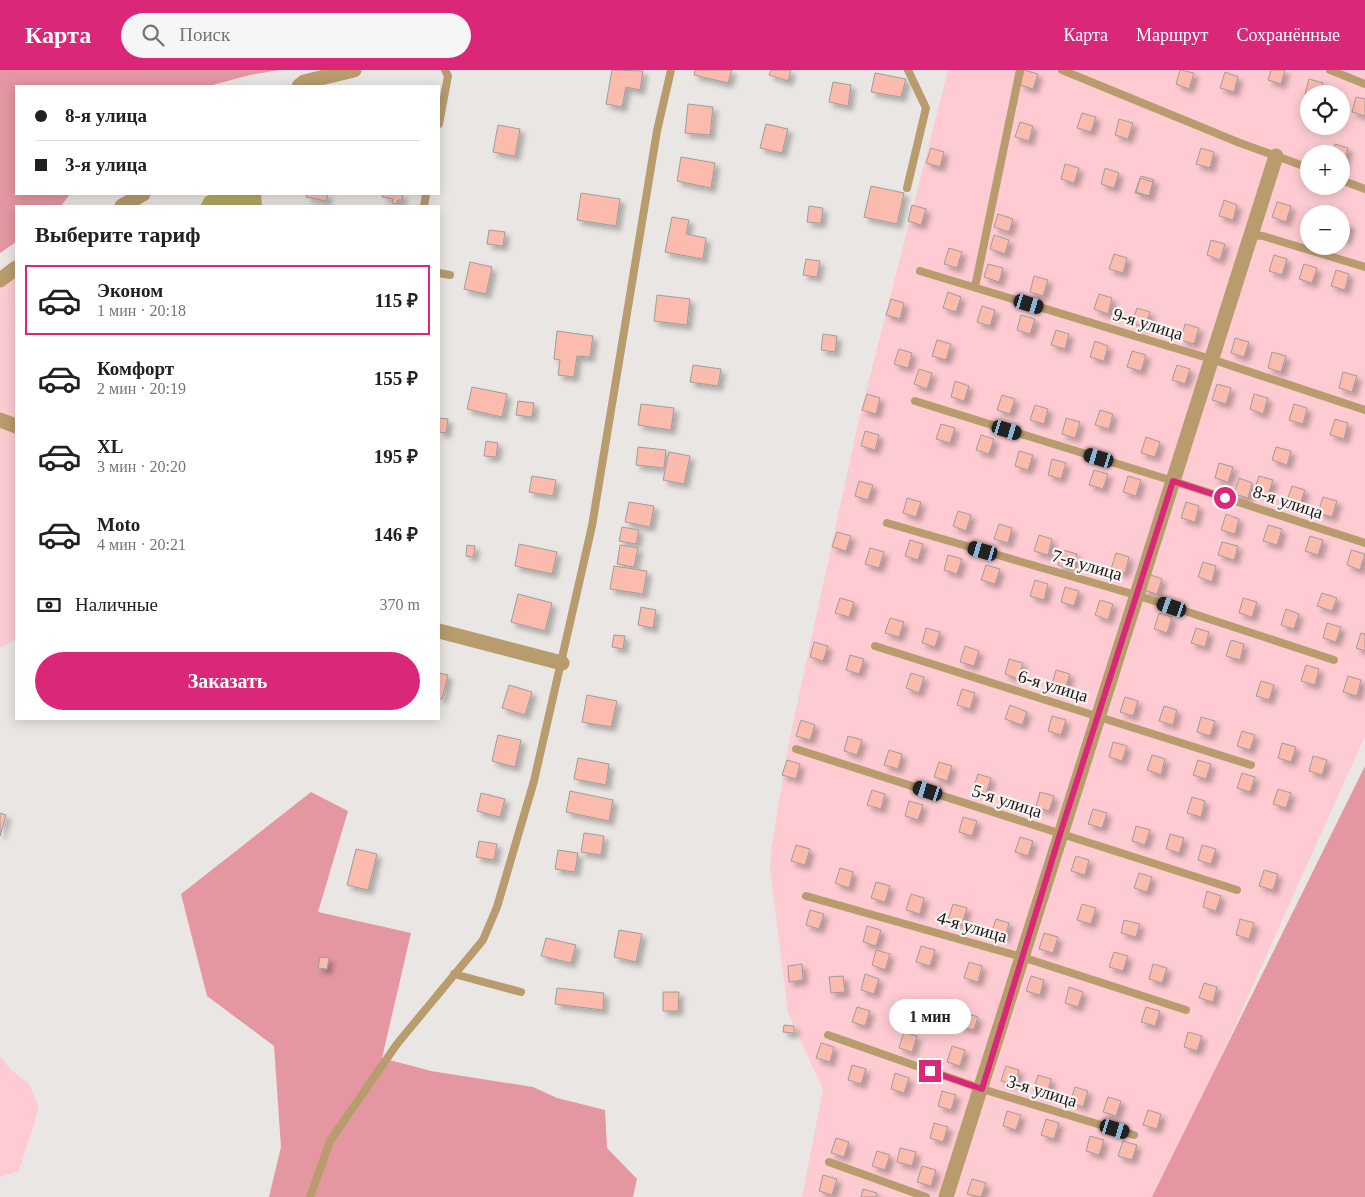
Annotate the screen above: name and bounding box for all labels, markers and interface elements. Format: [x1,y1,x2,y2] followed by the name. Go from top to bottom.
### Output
[121,13,471,58] search box
[139,21,167,49] icon: search
[25,22,91,48] text: Карта
[179,24,230,45] text: Поиск
[1063,25,1108,45] text: Карта
[1136,25,1208,45] text: Маршрут
[1236,25,1340,45] text: Сохранённые
[1300,85,1350,255] map controls
[1300,85,1350,135] button: locate
[65,105,147,126] text: 8-я улица
[1300,145,1350,195] button: +
[65,154,147,175] text: 3-я улица
[1300,205,1350,255] button: −
[35,222,201,247] text: Выберите тариф
[37,278,82,323] icon: car
[97,280,163,301] text: Эконом
[375,290,418,311] text: 115 ₽
[1012,292,1045,316] car
[97,302,186,319] text: 1 мин · 20:18
[1111,304,1185,344] street label: 9-я улица
[37,356,82,401] icon: car
[97,358,174,379] text: Комфорт
[374,368,418,389] text: 155 ₽
[97,380,186,397] text: 2 мин · 20:19
[990,418,1023,442] car
[37,434,82,479] icon: car
[97,436,123,457] text: XL
[374,446,418,467] text: 195 ₽
[1082,446,1115,470] car
[97,458,186,475] text: 3 мин · 20:20
[1251,481,1325,523] street label: 8-я улица
[1214,487,1236,509] route start
[37,512,82,557] icon: car
[97,514,140,535] text: Moto
[374,524,418,545] text: 146 ₽
[97,536,186,553] text: 4 мин · 20:21
[966,540,999,562] car
[1050,545,1124,585] street label: 7-я улица
[35,591,63,619] icon: cash
[75,594,158,615] text: Наличные
[1155,595,1188,619] car
[380,596,420,613] text: 370 m
[35,652,420,710] button: Заказать
[1016,666,1090,706] street label: 6-я улица
[911,779,944,803] car
[970,780,1044,822] street label: 5-я улица
[935,907,1009,947] street label: 4-я улица
[889,998,971,1034] callout: 1 мин
[909,1008,951,1025] text: 1 мин
[919,1060,941,1082] route end
[1005,1071,1079,1111] street label: 3-я улица
[1098,1117,1131,1141] car

